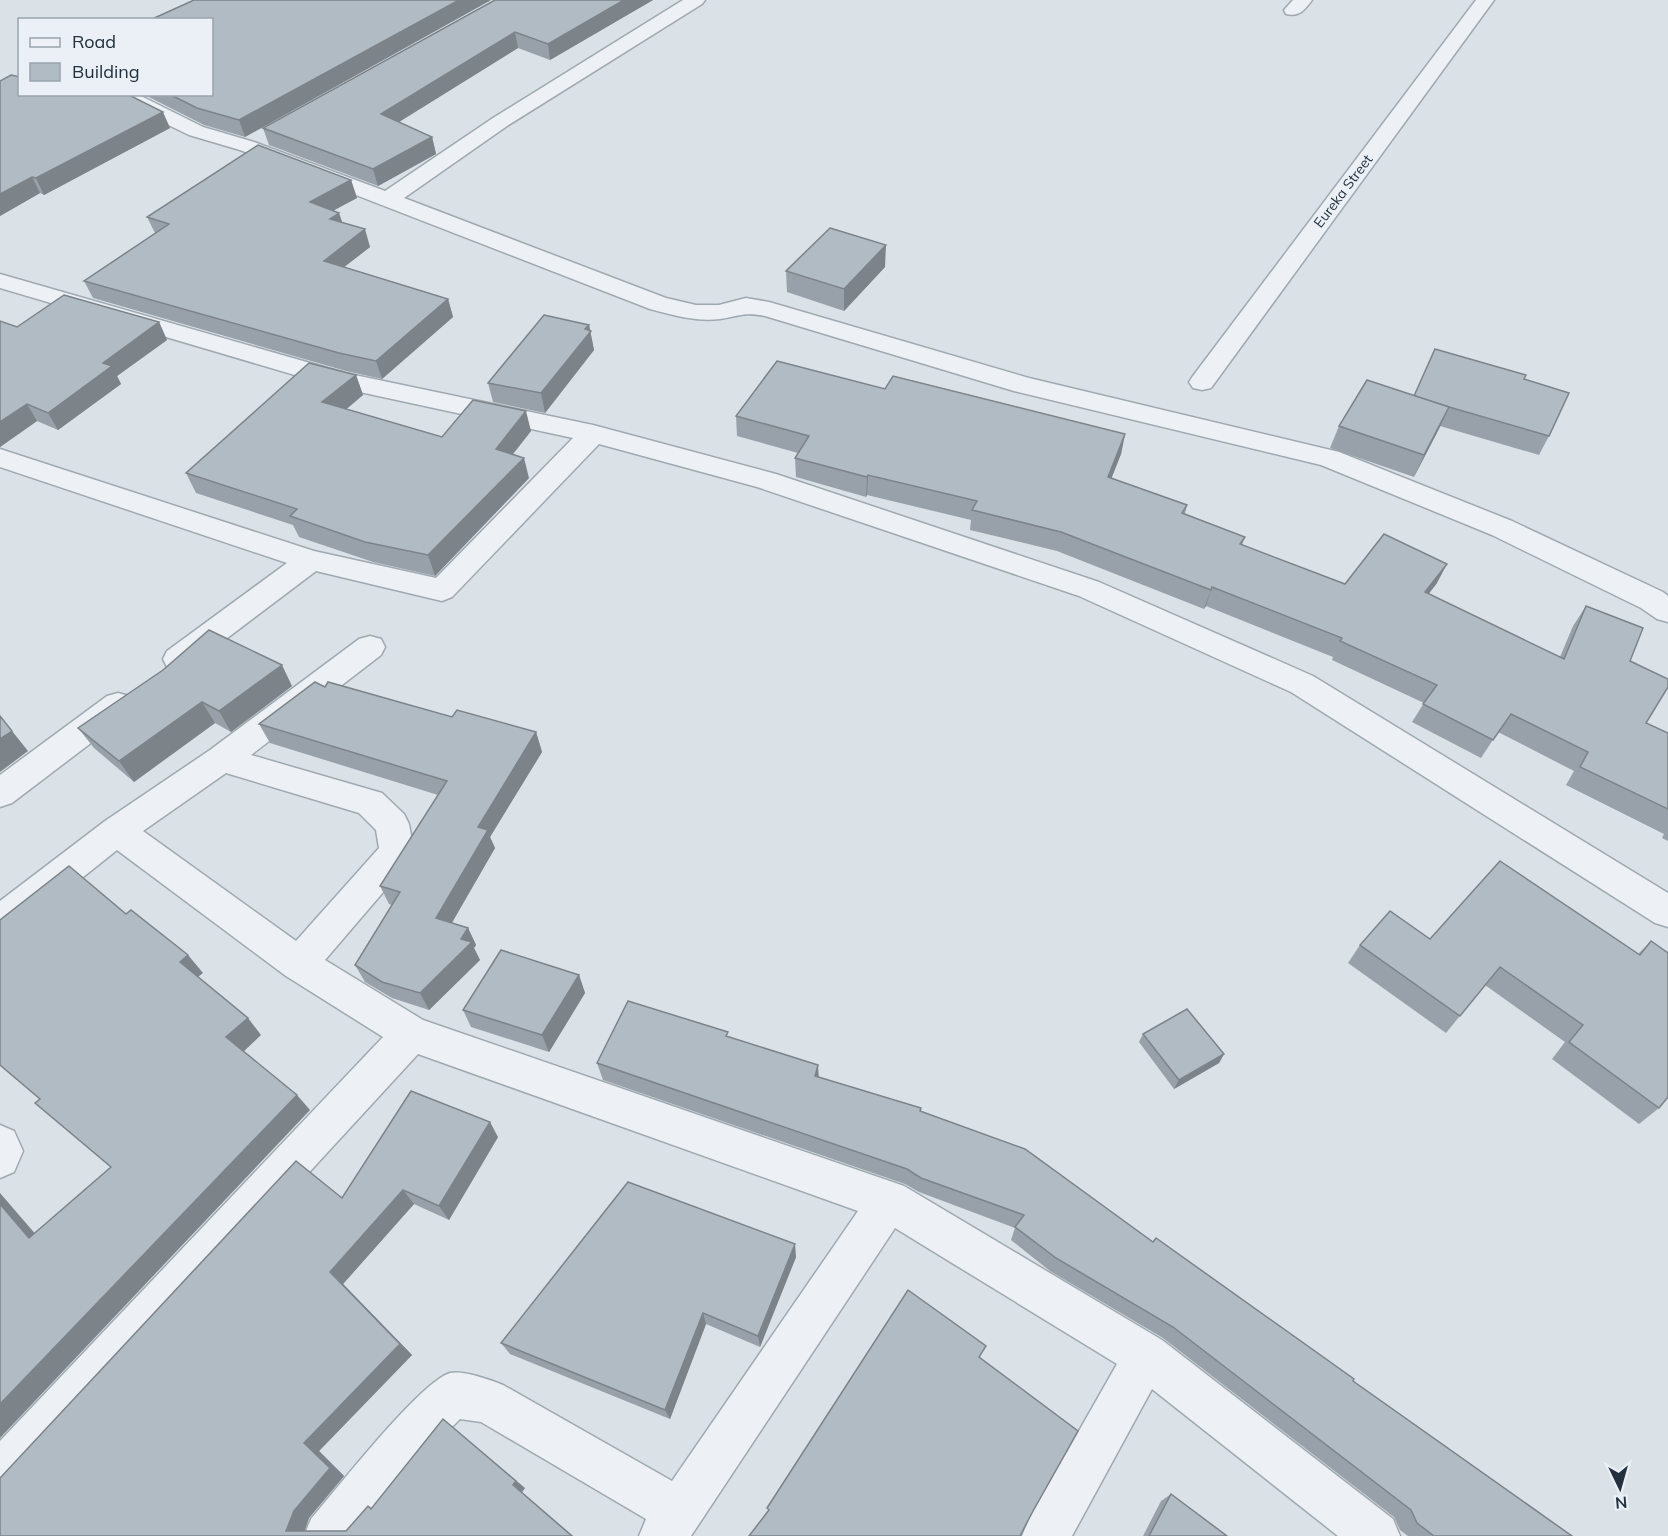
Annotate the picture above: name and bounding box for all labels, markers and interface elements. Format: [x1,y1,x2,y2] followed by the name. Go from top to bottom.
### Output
[18,18,213,96] legend
[72,30,116,53] text: Road
[72,60,140,83] text: Building
[1310,151,1376,231] street label: Eureka Street
[1590,1458,1650,1518] north arrow
[1614,1492,1628,1513] text: N

